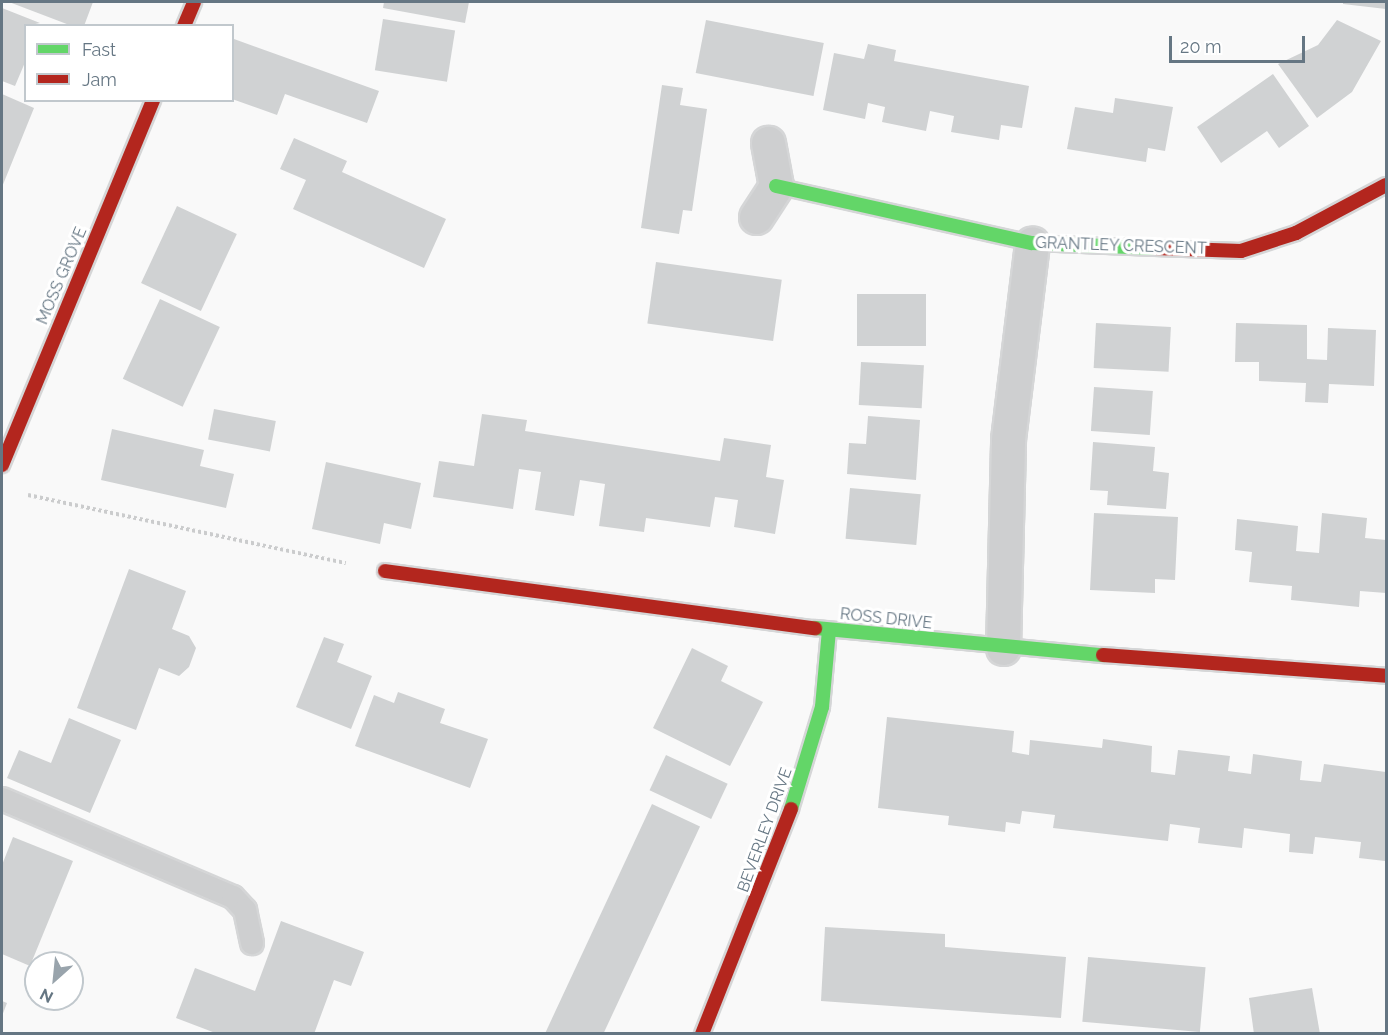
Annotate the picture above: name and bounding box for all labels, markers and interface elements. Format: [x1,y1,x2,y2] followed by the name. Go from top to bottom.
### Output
[24,24,234,102] legend
[1172,24,1308,62] scale bar
[1180,36,1222,57] text: 20 m
[82,39,116,60] text: Fast
[82,69,117,90] text: Jam
[33,225,91,327] street label: MOSS GROVE
[1035,233,1207,259] street label: GRANTLEY CRESCENT
[839,605,933,633] street label: ROSS DRIVE
[733,765,797,895] street label: BEVERLEY DRIVE
[24,951,84,1011] north arrow
[37,984,56,1007] text: N

